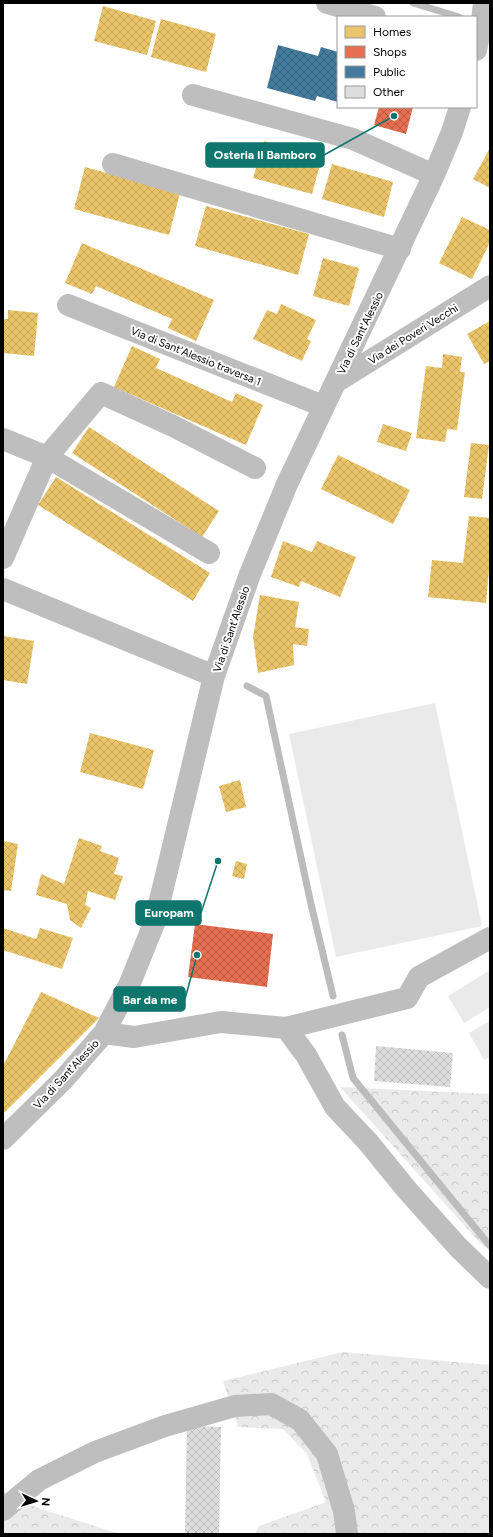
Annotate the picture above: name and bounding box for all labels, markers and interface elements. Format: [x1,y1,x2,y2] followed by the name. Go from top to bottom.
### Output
[337,16,477,108] legend
[373,25,412,39] text: Homes
[373,45,407,59] text: Shops
[373,65,406,79] text: Public
[373,85,404,99] text: Other
[206,143,324,167] callout: Osteria Il Bamboro
[214,148,316,162] text: Osteria Il Bamboro
[335,290,386,377] street label: Via di Sant'Alessio
[366,302,460,367] street label: Via dei Poveri Vecchi
[129,324,263,389] street label: Via di Sant'Alessio traversa 1
[211,584,252,674] street label: Via di Sant'Alessio
[136,901,201,925] callout: Europam
[144,906,194,920] text: Europam
[114,987,185,1011] callout: Bar da me
[123,993,178,1007] text: Bar da me
[31,1037,102,1112] street label: Via di Sant'Alessio
[16,1481,56,1521] north arrow
[39,1497,52,1506] text: N

